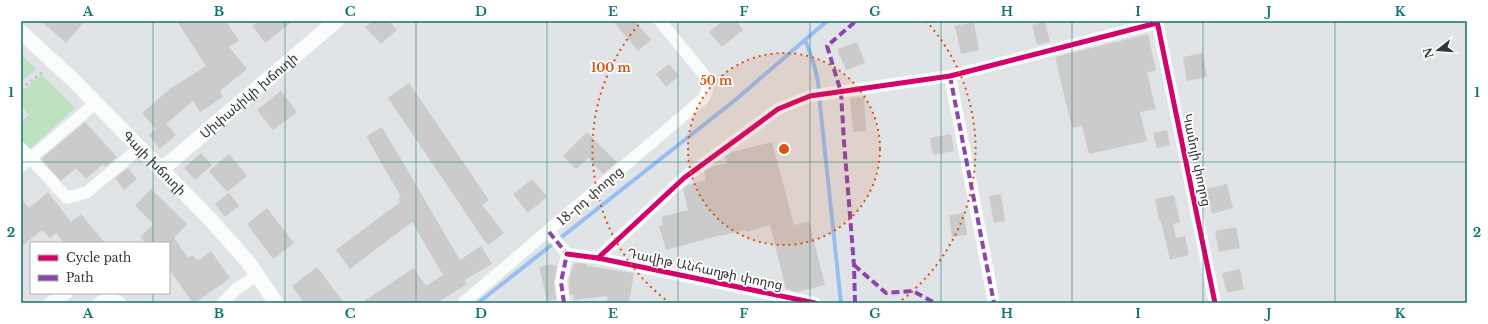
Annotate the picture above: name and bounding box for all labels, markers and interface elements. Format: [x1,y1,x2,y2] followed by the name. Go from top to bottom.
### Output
[82,3,94,20] text: A
[214,3,224,20] text: B
[345,3,356,20] text: C
[475,3,487,20] text: D
[608,3,618,20] text: E
[740,3,749,20] text: F
[869,3,881,20] text: G
[1001,3,1013,20] text: H
[1135,3,1141,20] text: I
[1263,3,1272,20] text: J
[1395,3,1406,20] text: K
[1418,30,1458,70] north arrow
[1420,45,1437,60] text: N
[196,49,301,142] street label: Սիփանիկի խճուղի
[591,60,632,75] text: 100 m
[700,73,733,88] text: 50 m
[8,84,14,101] text: 1
[1474,84,1480,101] text: 1
[1179,112,1215,208] street label: Կամոյի փողոց
[119,127,190,199] street label: Գայի խճուղի
[777,142,791,156] centre of rings
[553,163,627,229] street label: 18-րդ փողոց
[7,224,15,241] text: 2
[1473,224,1481,241] text: 2
[30,242,170,294] legend
[626,244,784,294] street label: Դավիթ Անհաղթի փողոց
[66,250,131,265] text: Cycle path
[66,270,94,285] text: Path
[82,305,94,322] text: A
[214,305,224,322] text: B
[345,305,356,322] text: C
[475,305,487,322] text: D
[608,305,618,322] text: E
[740,305,749,322] text: F
[869,305,881,322] text: G
[1001,305,1013,322] text: H
[1135,305,1141,322] text: I
[1263,305,1272,322] text: J
[1395,305,1406,322] text: K

